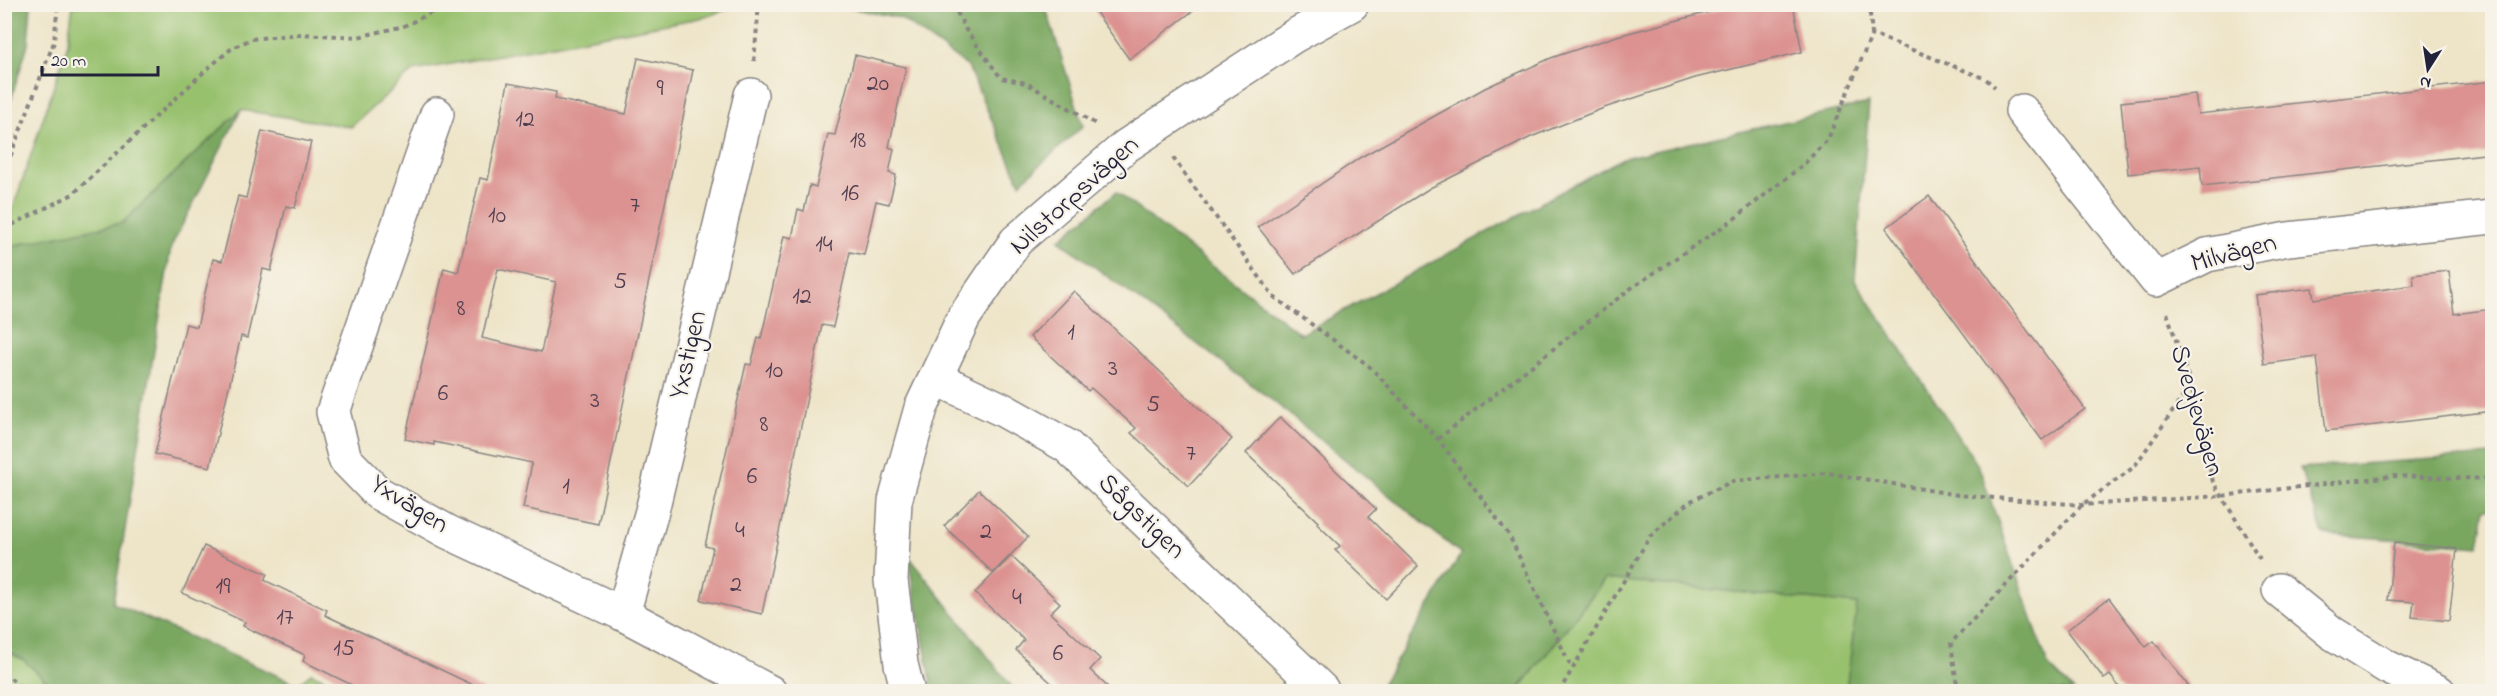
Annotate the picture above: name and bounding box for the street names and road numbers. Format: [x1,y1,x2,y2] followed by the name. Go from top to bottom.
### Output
[1001,127,1149,265] street label: Nilstorpsvägen
[2187,224,2281,284] street label: Milvägen
[660,307,718,403] street label: Yxstigen
[2159,341,2233,481] street label: Svedjevägen
[1088,465,1194,569] street label: Sågstigen
[362,466,456,544] street label: Yxvägen

